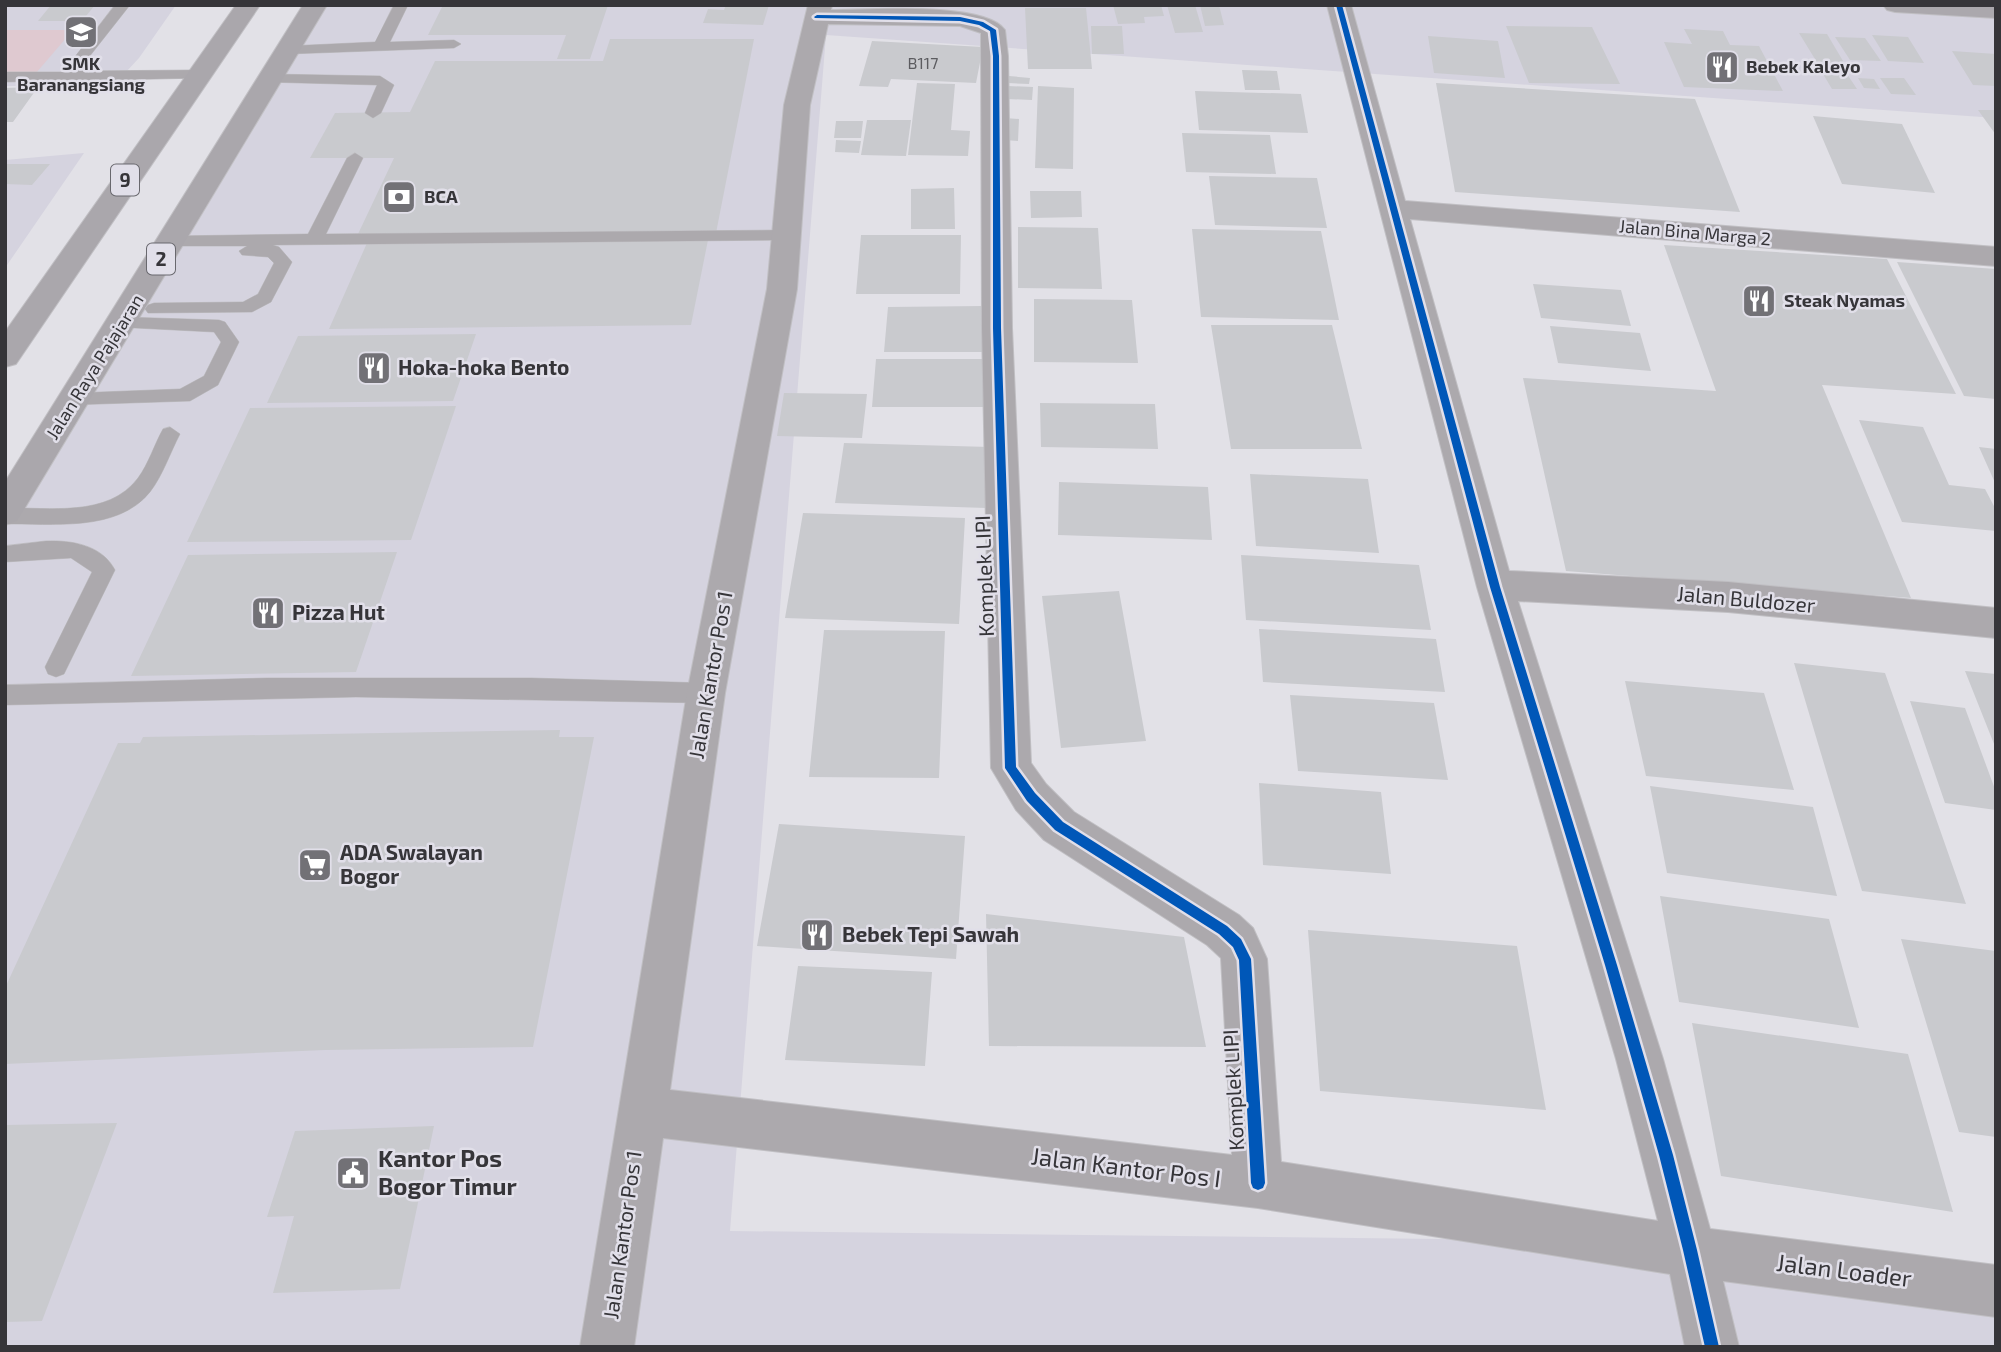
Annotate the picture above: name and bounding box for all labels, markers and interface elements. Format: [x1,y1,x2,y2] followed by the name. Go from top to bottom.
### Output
[62,13,100,51] school or university icon: SMK Baranangsiang
[1703,48,1741,86] restaurant icon: Bebek Kaleyo
[17,52,146,95] place label: SMK Baranangsiang
[908,53,938,72] house number: B117
[1746,55,1861,77] place label: Bebek Kaleyo
[111,164,139,196] road number: 9
[380,178,418,216] bank icon: BCA
[424,185,458,207] place label: BCA
[1618,214,1772,250] street label: Jalan Bina Marga 2
[147,244,175,274] road number: 2
[1740,282,1778,320] restaurant icon: Steak Nyamas
[1784,289,1905,311] place label: Steak Nyamas
[41,290,148,443] street label: Jalan Raya Pajajaran
[355,349,393,387] restaurant icon: Hoka-hoka Bento
[398,354,569,379] place label: Hoka-hoka Bento
[969,515,998,637] street label: Komplek LIPI
[1676,580,1817,617] street label: Jalan Buldozer
[682,589,737,761] street label: Jalan Kantor Pos 1
[249,594,287,632] restaurant icon: Pizza Hut
[292,599,385,624] place label: Pizza Hut
[340,839,483,888] place label: ADA Swalayan Bogor
[296,846,334,884] supermarket icon: ADA Swalayan Bogor
[798,916,836,954] restaurant icon: Bebek Tepi Sawah
[842,921,1019,946] place label: Bebek Tepi Sawah
[1217,1029,1248,1151] street label: Komplek LIPI
[1030,1140,1223,1193] street label: Jalan Kantor Pos I
[378,1143,517,1200] place label: Kantor Pos Bogor Timur
[597,1149,646,1321] street label: Jalan Kantor Pos 1
[334,1154,372,1192] public building icon: Kantor Pos Bogor Timur
[1775,1247,1914,1292] street label: Jalan Loader

